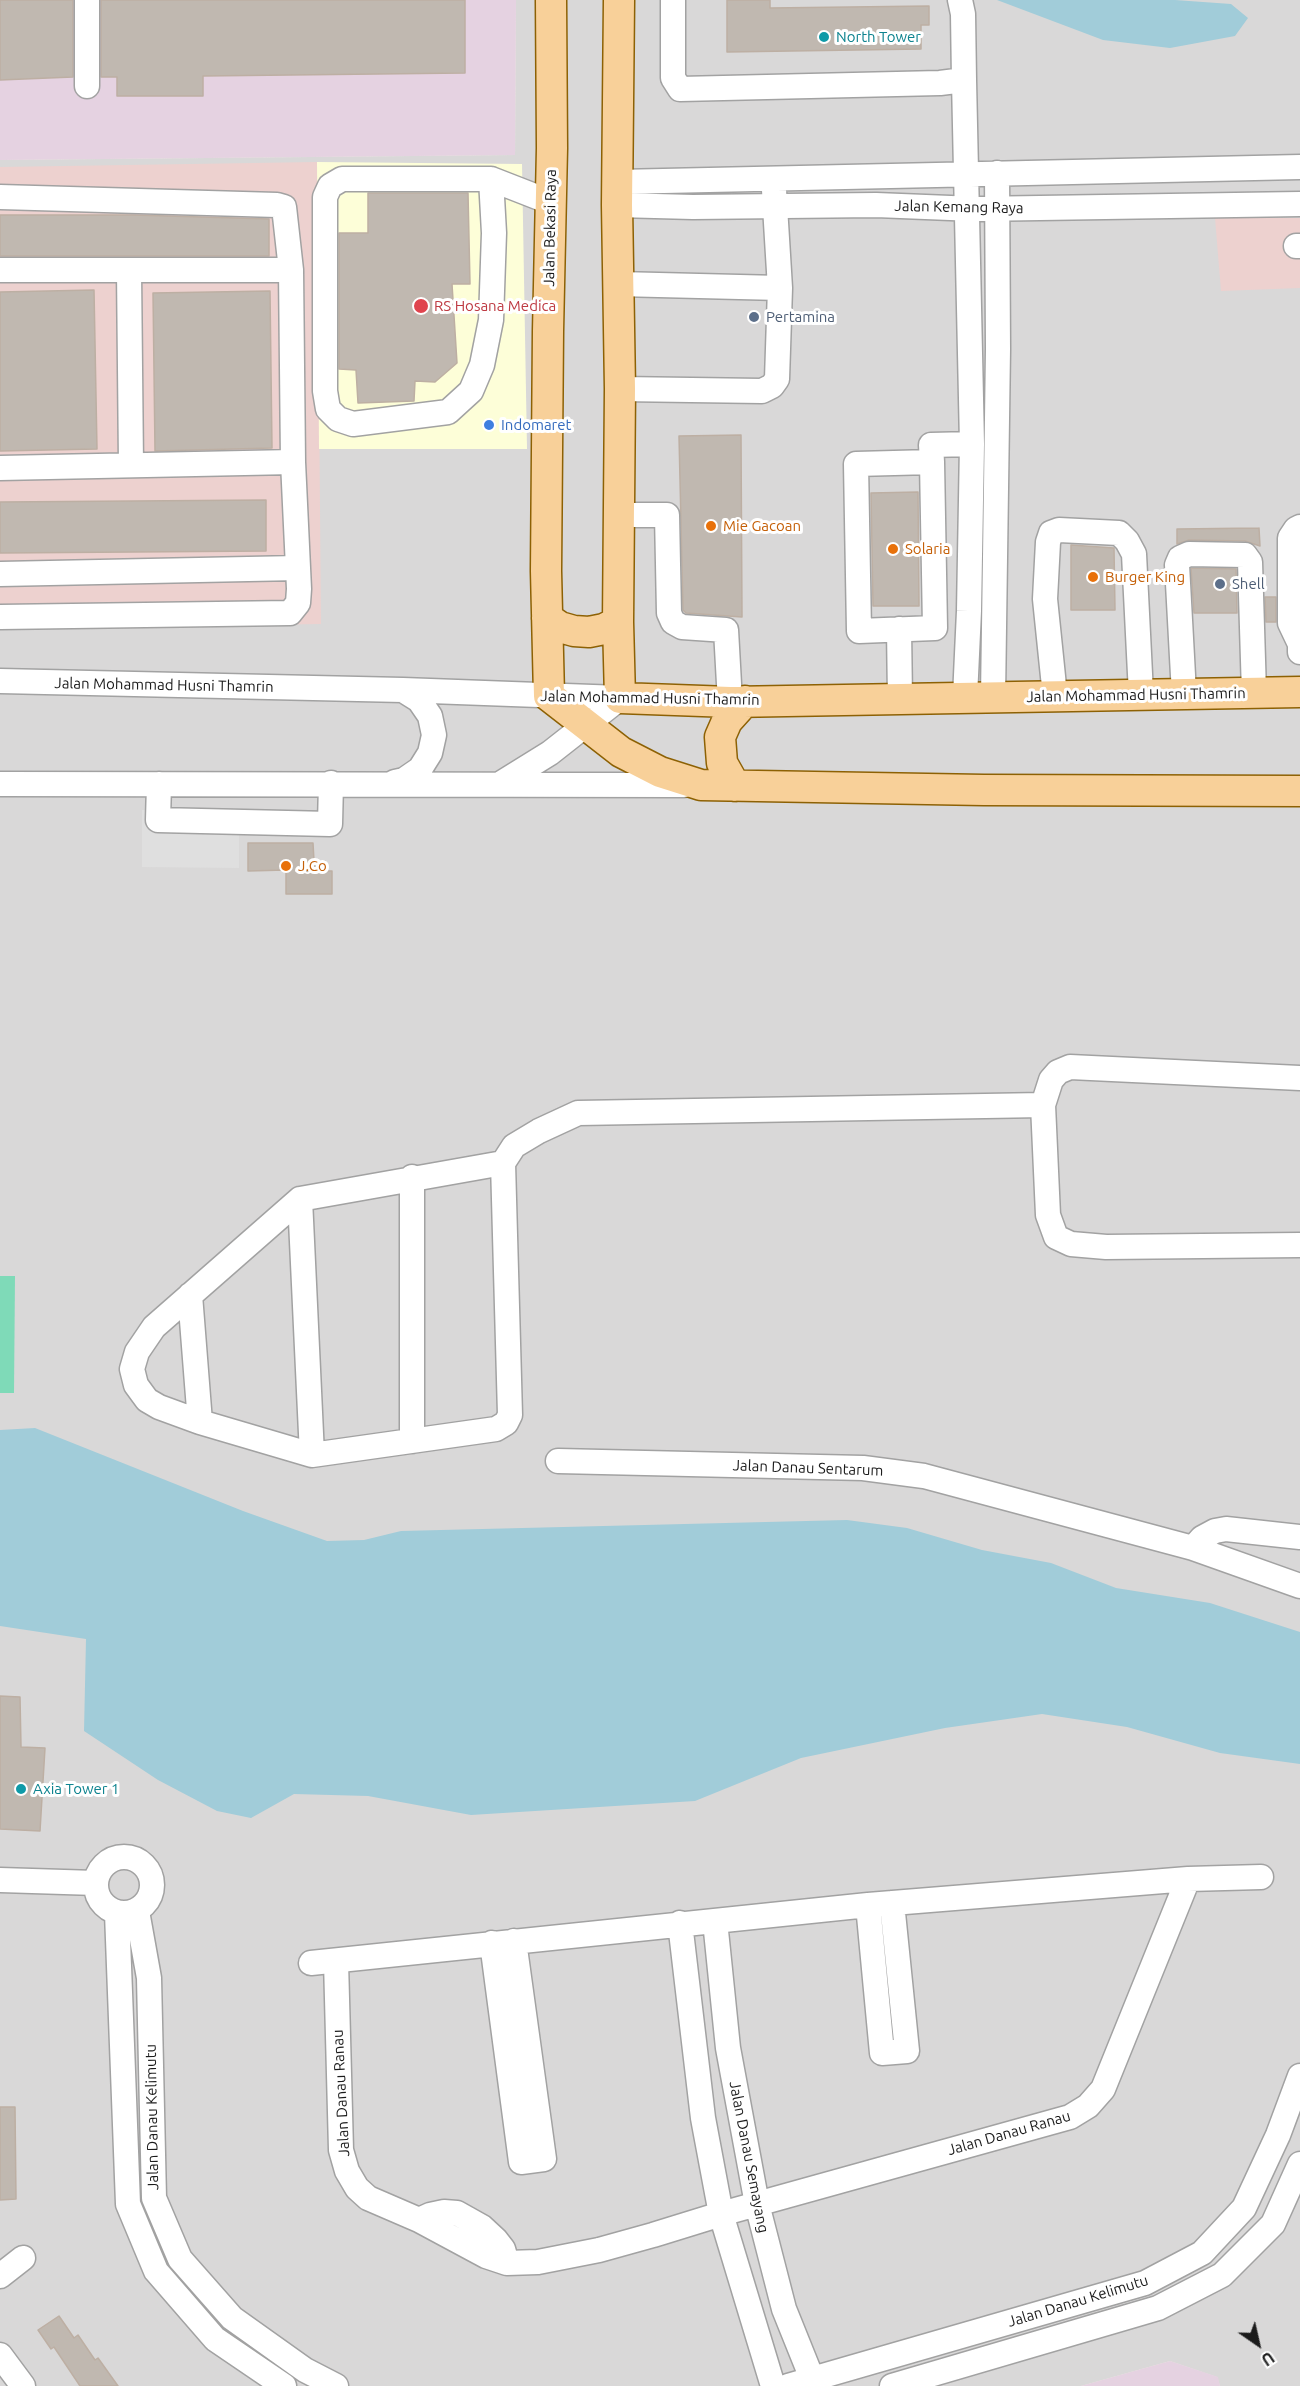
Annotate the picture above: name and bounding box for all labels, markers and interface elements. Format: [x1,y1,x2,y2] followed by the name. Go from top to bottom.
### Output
[836,28,921,46] place label: North Tower
[817,30,831,44] marker: North Tower
[540,169,560,287] street label: Jalan Bekasi Raya
[894,197,1024,217] street label: Jalan Kemang Raya
[412,297,430,315] marker: RS Hosana Medica
[434,297,556,315] place label: RS Hosana Medica
[766,308,835,326] place label: Pertamina
[747,310,761,324] marker: Pertamina
[501,416,571,434] place label: Indomaret
[482,418,496,432] marker: Indomaret
[723,517,801,535] place label: Mie Gacoan
[704,519,718,533] marker: Mie Gacoan
[905,540,950,558] place label: Solaria
[886,542,900,556] marker: Solaria
[1105,568,1185,586] place label: Burger King
[1086,570,1100,584] marker: Burger King
[1232,575,1265,593] place label: Shell
[1213,577,1227,591] marker: Shell
[54,674,274,696] street label: Jalan Mohammad Husni Thamrin
[1026,684,1246,706] street label: Jalan Mohammad Husni Thamrin
[540,687,760,709] street label: Jalan Mohammad Husni Thamrin
[298,857,327,875] place label: J.Co
[279,859,293,873] marker: J.Co
[732,1456,884,1480] street label: Jalan Danau Sentarum
[33,1780,119,1798] place label: Axia Tower 1
[14,1782,28,1796] marker: Axia Tower 1
[329,2029,353,2157] street label: Jalan Danau Ranau
[142,2044,162,2190] street label: Jalan Danau Kelimutu
[725,2080,773,2234] street label: Jalan Danau Semayang
[945,2107,1073,2159] street label: Jalan Danau Ranau
[1006,2271,1150,2331] street label: Jalan Danau Kelimutu
[1228,2314,1288,2374] north arrow
[1258,2348,1278,2370] text: U

